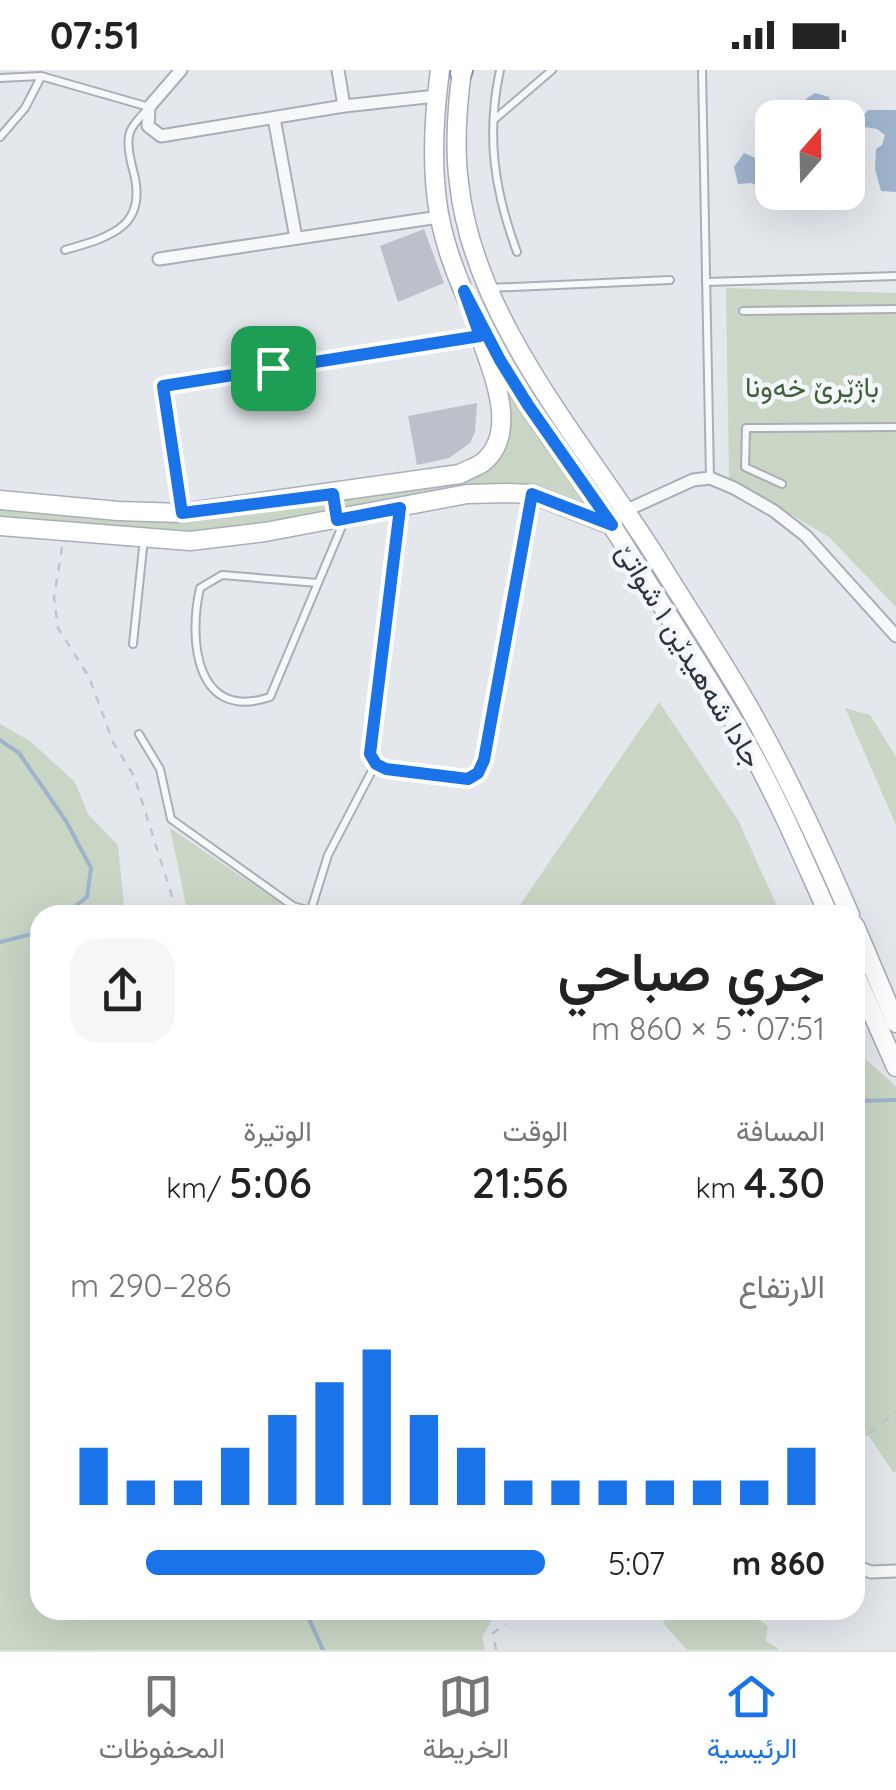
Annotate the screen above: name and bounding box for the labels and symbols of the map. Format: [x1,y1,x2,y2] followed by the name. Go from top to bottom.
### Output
[755,100,865,210] north arrow
[231,326,316,411] pin
[745,369,879,405] park label: باژێرێ خه‌ونا
[608,536,771,774] street label: جادا شەهیدێن ١ شواتێ

